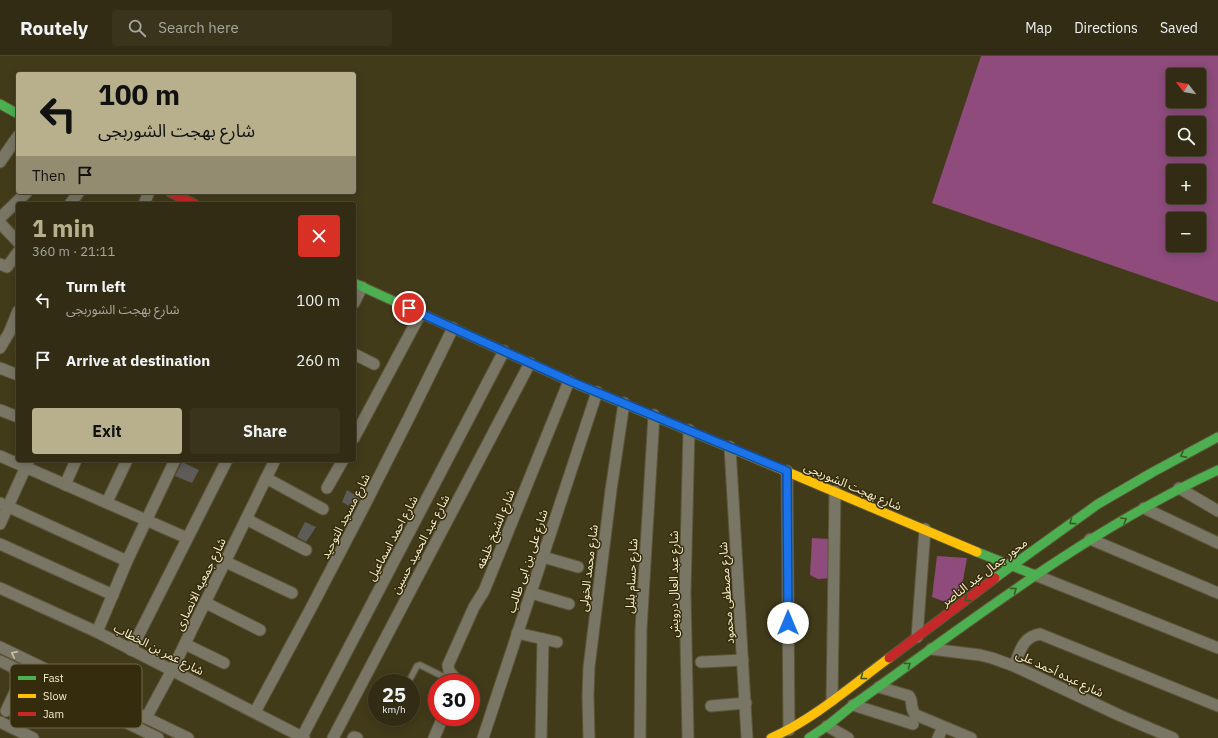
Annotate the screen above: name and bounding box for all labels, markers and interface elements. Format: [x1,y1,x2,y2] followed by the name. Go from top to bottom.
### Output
[112,10,392,46] search box
[20,16,88,40] text: Routely
[126,17,148,39] icon: search
[158,18,239,37] text: Search here
[1025,19,1052,37] text: Map
[1074,19,1138,37] text: Directions
[1160,19,1198,37] text: Saved
[1166,68,1206,108] north arrow
[1166,68,1206,252] map controls
[98,76,180,113] text: 100 m
[32,88,84,140] icon: left
[1166,116,1206,156] button: search
[98,119,255,142] text: شارع بهجت الشوربجى
[74,164,96,186] icon: arrive
[1166,164,1206,204] button: +
[32,166,66,185] text: Then
[32,212,95,244] text: 1 min
[1166,212,1206,252] button: −
[298,215,340,257] button: close
[32,243,115,260] text: 360 m · 21:11
[66,277,126,296] text: Turn left
[32,289,54,311] icon: left
[296,291,340,310] text: 100 m
[392,291,426,325] pin
[398,297,420,319] icon: arrive
[66,301,179,318] text: شارع بهجت الشوربجى
[32,349,54,371] icon: arrive
[66,351,210,370] text: Arrive at destination
[296,351,340,370] text: 260 m
[32,408,182,454] button: Exit
[190,408,340,454] button: Share
[1180,451,1188,458] one-way arrow
[801,459,904,515] street label: شارع بهجت الشوربجى
[317,471,375,562] street label: شارع مسجد التوحيد
[472,487,520,572] street label: شارع الشيخ خليفه
[387,492,454,597] street label: شارع عبد الحميد حسين
[363,493,423,584] street label: شارع احمد اسماعيل
[503,507,553,615] street label: شارع على بن ابى طالب
[1070,517,1077,524] one-way arrow
[1119,517,1127,524] one-way arrow
[575,524,603,613] street label: شارع محمد الخولى
[666,531,683,637] street label: شارع عبد العال درويش
[171,535,231,634] street label: شارع جمعيه الانصارى
[937,535,1030,610] street label: محور جمال عبد الناصر
[622,538,642,614] street label: شارع حسام بلبل
[715,541,739,645] street label: شارع مصطفى محمود
[1010,587,1017,595] one-way arrow
[965,594,972,601] one-way arrow
[767,602,809,644] position arrow
[111,620,207,680] street label: شارع عمر بن الخطاب
[1013,646,1106,702] street label: شارع عبده أحمد على
[11,651,18,659] one-way arrow
[904,663,911,670] one-way arrow
[10,664,142,728] legend
[43,671,64,685] text: Fast
[861,672,868,679] one-way arrow
[428,674,480,726] speed limit sign: 30
[382,681,406,708] text: 25
[43,689,67,703] text: Slow
[382,703,406,716] text: km/h
[43,707,64,721] text: Jam

